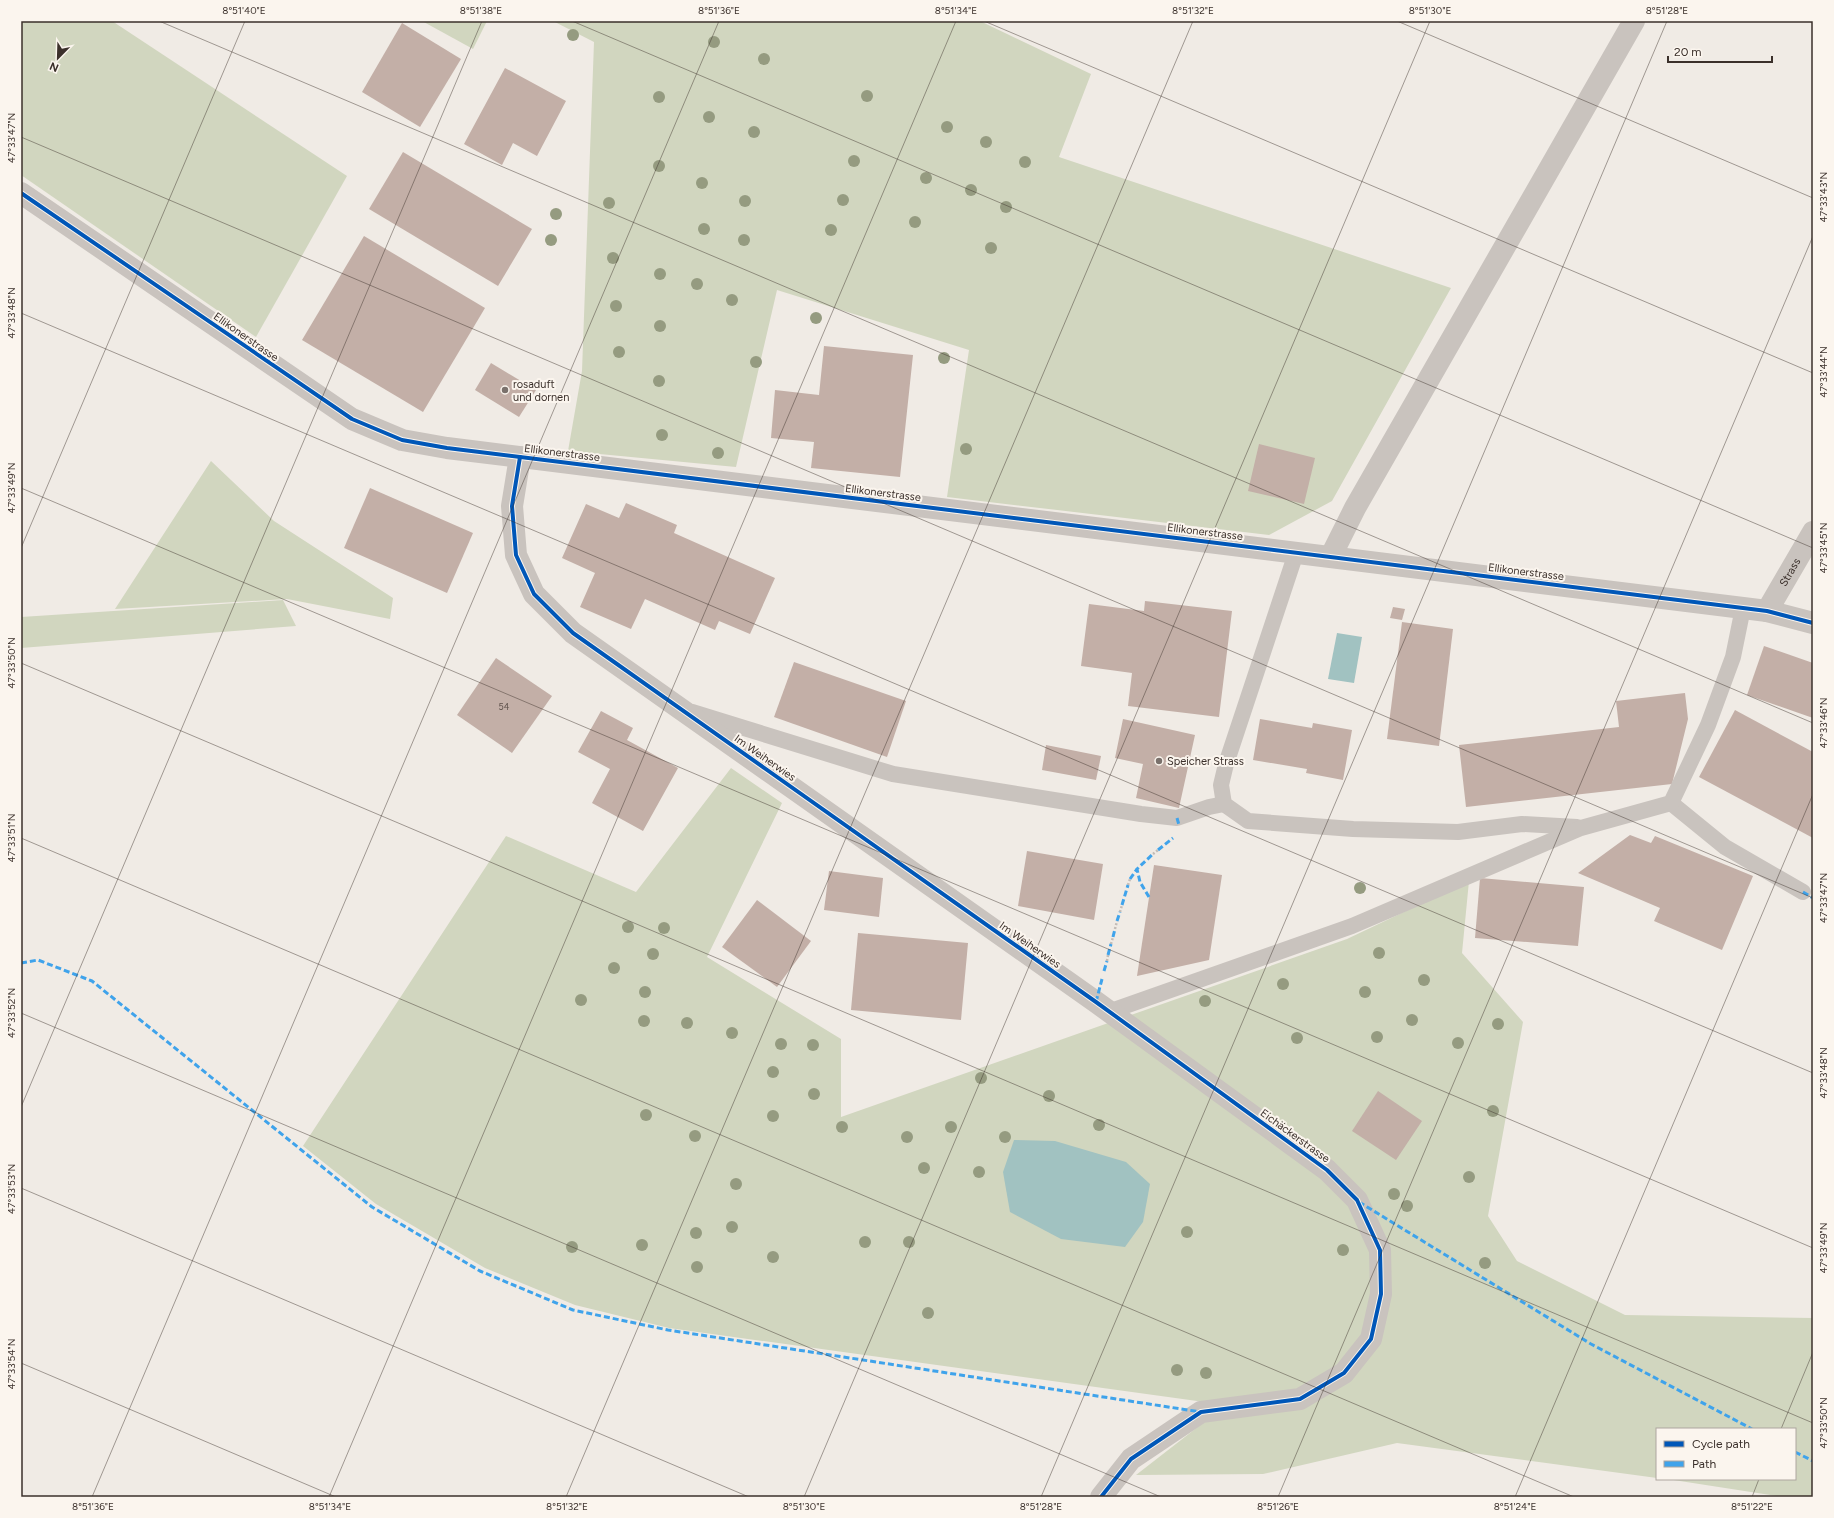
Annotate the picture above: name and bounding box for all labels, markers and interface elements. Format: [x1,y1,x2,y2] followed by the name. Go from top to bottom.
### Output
[222,4,266,17] text: 8°51'40"E
[460,4,502,17] text: 8°51'38"E
[698,4,740,17] text: 8°51'36"E
[935,4,977,17] text: 8°51'34"E
[1172,4,1214,17] text: 8°51'32"E
[1409,4,1451,17] text: 8°51'30"E
[1646,4,1688,17] text: 8°51'28"E
[38,38,78,78] north arrow
[1668,38,1772,64] scale bar
[1674,45,1702,59] text: 20 m
[48,59,61,74] text: N
[5,113,18,163] text: 47°33'47"N
[1817,172,1830,222] text: 47°33'43"N
[5,287,18,339] text: 47°33'48"N
[211,310,281,364] street label: Ellikonerstrasse
[1817,346,1830,398] text: 47°33'44"N
[513,378,569,404] place label: rosaduft und dornen
[500,385,510,395] marker: rosaduft und dornen
[523,442,601,464] street label: Ellikonerstrasse
[5,463,18,513] text: 47°33'49"N
[844,482,922,504] street label: Ellikonerstrasse
[1166,521,1244,543] street label: Ellikonerstrasse
[1817,522,1830,574] text: 47°33'45"N
[1776,556,1803,589] street label: Strass
[1487,561,1565,583] street label: Ellikonerstrasse
[5,637,18,689] text: 47°33'50"N
[1817,698,1830,748] text: 47°33'46"N
[499,701,510,712] house number: 54
[732,732,798,784] street label: Im Weiherwies
[1167,755,1244,768] place label: Speicher Strass
[1154,756,1164,766] marker: Speicher Strass
[5,814,18,862] text: 47°33'51"N
[1817,873,1830,923] text: 47°33'47"N
[997,919,1063,971] street label: Im Weiherwies
[5,988,18,1038] text: 47°33'52"N
[1817,1047,1830,1099] text: 47°33'48"N
[1258,1106,1332,1166] street label: Eichäckerstrasse
[5,1164,18,1214] text: 47°33'53"N
[1817,1223,1830,1273] text: 47°33'49"N
[5,1338,18,1390] text: 47°33'54"N
[1817,1397,1830,1449] text: 47°33'50"N
[1656,1428,1796,1480] legend
[1692,1437,1750,1451] text: Cycle path
[1692,1457,1716,1471] text: Path
[72,1500,114,1513] text: 8°51'36"E
[309,1500,351,1513] text: 8°51'34"E
[546,1500,588,1513] text: 8°51'32"E
[783,1500,825,1513] text: 8°51'30"E
[1020,1500,1062,1513] text: 8°51'28"E
[1257,1500,1299,1513] text: 8°51'26"E
[1494,1500,1536,1513] text: 8°51'24"E
[1731,1500,1773,1513] text: 8°51'22"E

